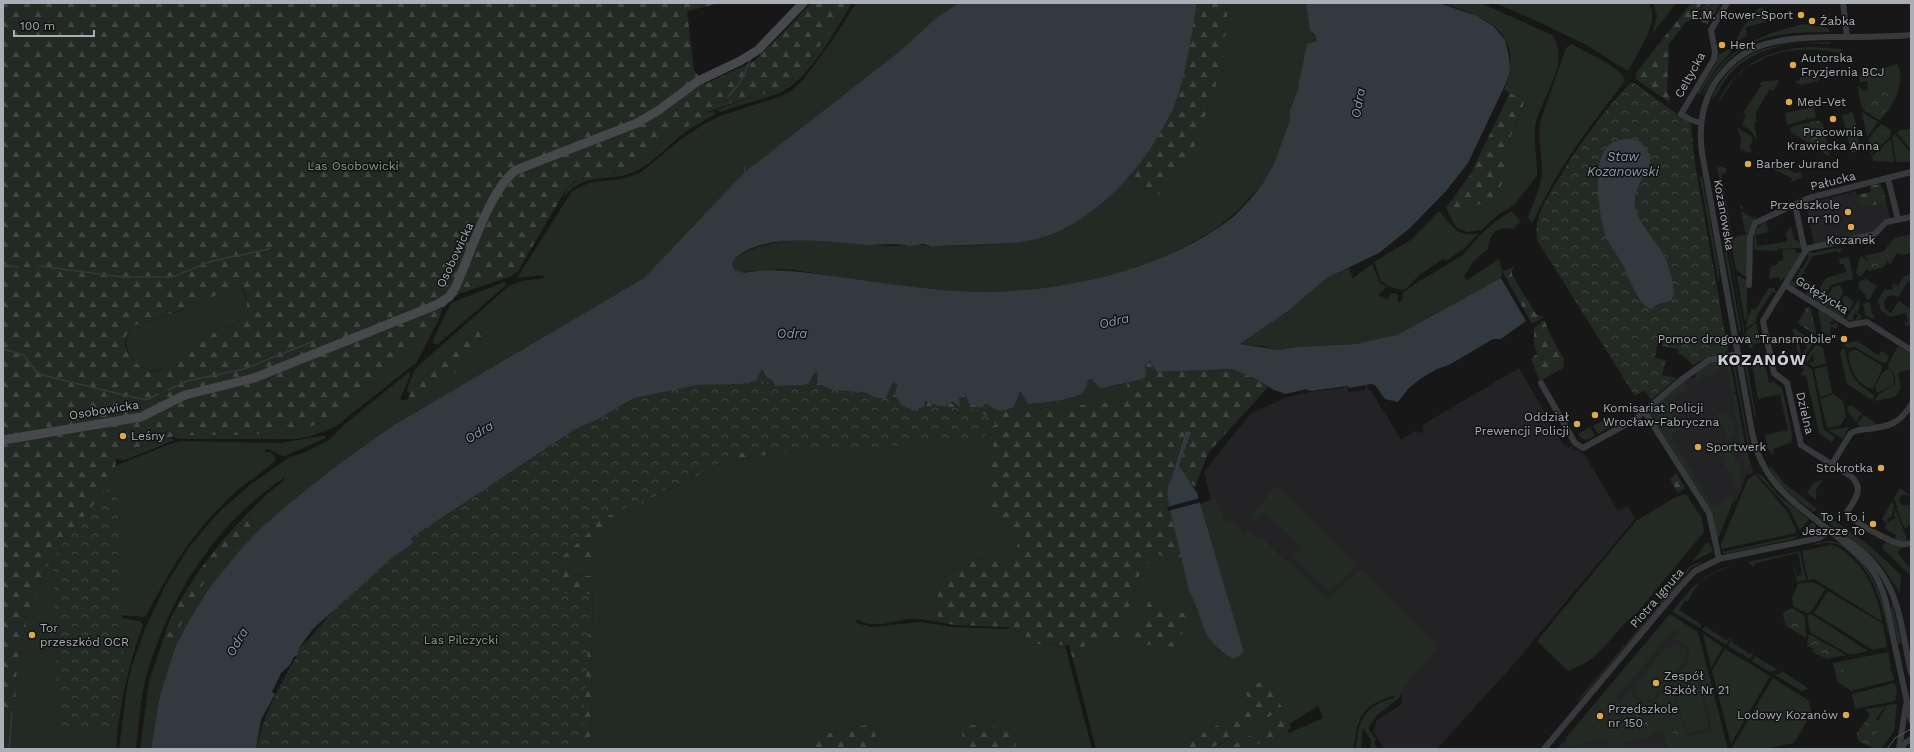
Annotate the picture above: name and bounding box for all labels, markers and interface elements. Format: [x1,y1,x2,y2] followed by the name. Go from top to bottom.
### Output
[1691,8,1793,22] place label: E.M. Rower-Sport
[1796,10,1806,20] marker: E.M. Rower-Sport
[14,12,94,38] scale bar
[1820,14,1856,28] place label: Żabka
[1807,16,1817,26] marker: Żabka
[20,19,55,33] text: 100 m
[1730,38,1755,52] place label: Hert
[1717,40,1727,50] marker: Hert
[1672,50,1708,100] street label: Celtycka
[1801,51,1884,79] place label: Autorska Fryzjernia BCJ
[1788,60,1798,70] marker: Autorska Fryzjernia BCJ
[1348,87,1368,119] water label: Odra
[1797,95,1846,109] place label: Med-Vet
[1784,97,1794,107] marker: Med-Vet
[1828,114,1838,124] marker: Pracownia Krawiecka Anna
[1787,125,1879,153] place label: Pracownia Krawiecka Anna
[1587,149,1660,179] water label: Staw Kozanowski
[1756,157,1839,171] place label: Barber Jurand
[307,159,399,173] park label: Las Osobowicki
[1743,159,1753,169] marker: Barber Jurand
[1809,169,1857,193] street label: Pałucka
[1711,178,1737,252] street label: Kozanowska
[1770,198,1840,226] place label: Przedszkole nr 110
[1843,207,1853,217] marker: Przedszkole nr 110
[434,220,476,290] street label: Osobowicka
[1846,222,1856,232] marker: Kozanek
[1827,233,1876,247] place label: Kozanek
[1793,273,1851,317] street label: Gołężycka
[1097,310,1131,332] water label: Odra
[777,326,807,341] water label: Odra
[1658,332,1836,346] place label: Pomoc drogowa "Transmobile"
[1839,334,1849,344] marker: Pomoc drogowa "Transmobile"
[1717,350,1807,369] district label: KOZANÓW
[1793,390,1817,436] street label: Dzielna
[68,398,140,422] street label: Osobowicka
[1603,401,1720,429] place label: Komisariat Policji Wrocław-Fabryczna
[1474,410,1570,438] place label: Oddział Prewencji Policji
[1590,410,1600,420] marker: Komisariat Policji Wrocław-Fabryczna
[462,418,496,446] water label: Odra
[1572,419,1582,429] marker: Oddział Prewencji Policji
[131,429,166,443] place label: Leśny
[118,431,128,441] marker: Leśny
[1706,440,1767,454] place label: Sportwerk
[1693,442,1703,452] marker: Sportwerk
[1816,461,1873,475] place label: Stokrotka
[1876,463,1886,473] marker: Stokrotka
[1802,510,1865,538] place label: To i To i Jeszcze To
[1868,519,1878,529] marker: To i To i Jeszcze To
[1627,565,1687,631] street label: Piotra Ignuta
[40,621,129,649] place label: Tor przeszkód OCR
[223,625,251,659] water label: Odra
[27,630,37,640] marker: Tor przeszkód OCR
[424,633,498,647] park label: Las Pilczycki
[1664,669,1730,697] place label: Zespół Szkół Nr 21
[1651,678,1661,688] marker: Zespół Szkół Nr 21
[1608,702,1678,730] place label: Przedszkole nr 150
[1737,708,1838,722] place label: Lodowy Kozanów
[1841,710,1851,720] marker: Lodowy Kozanów
[1595,711,1605,721] marker: Przedszkole nr 150

